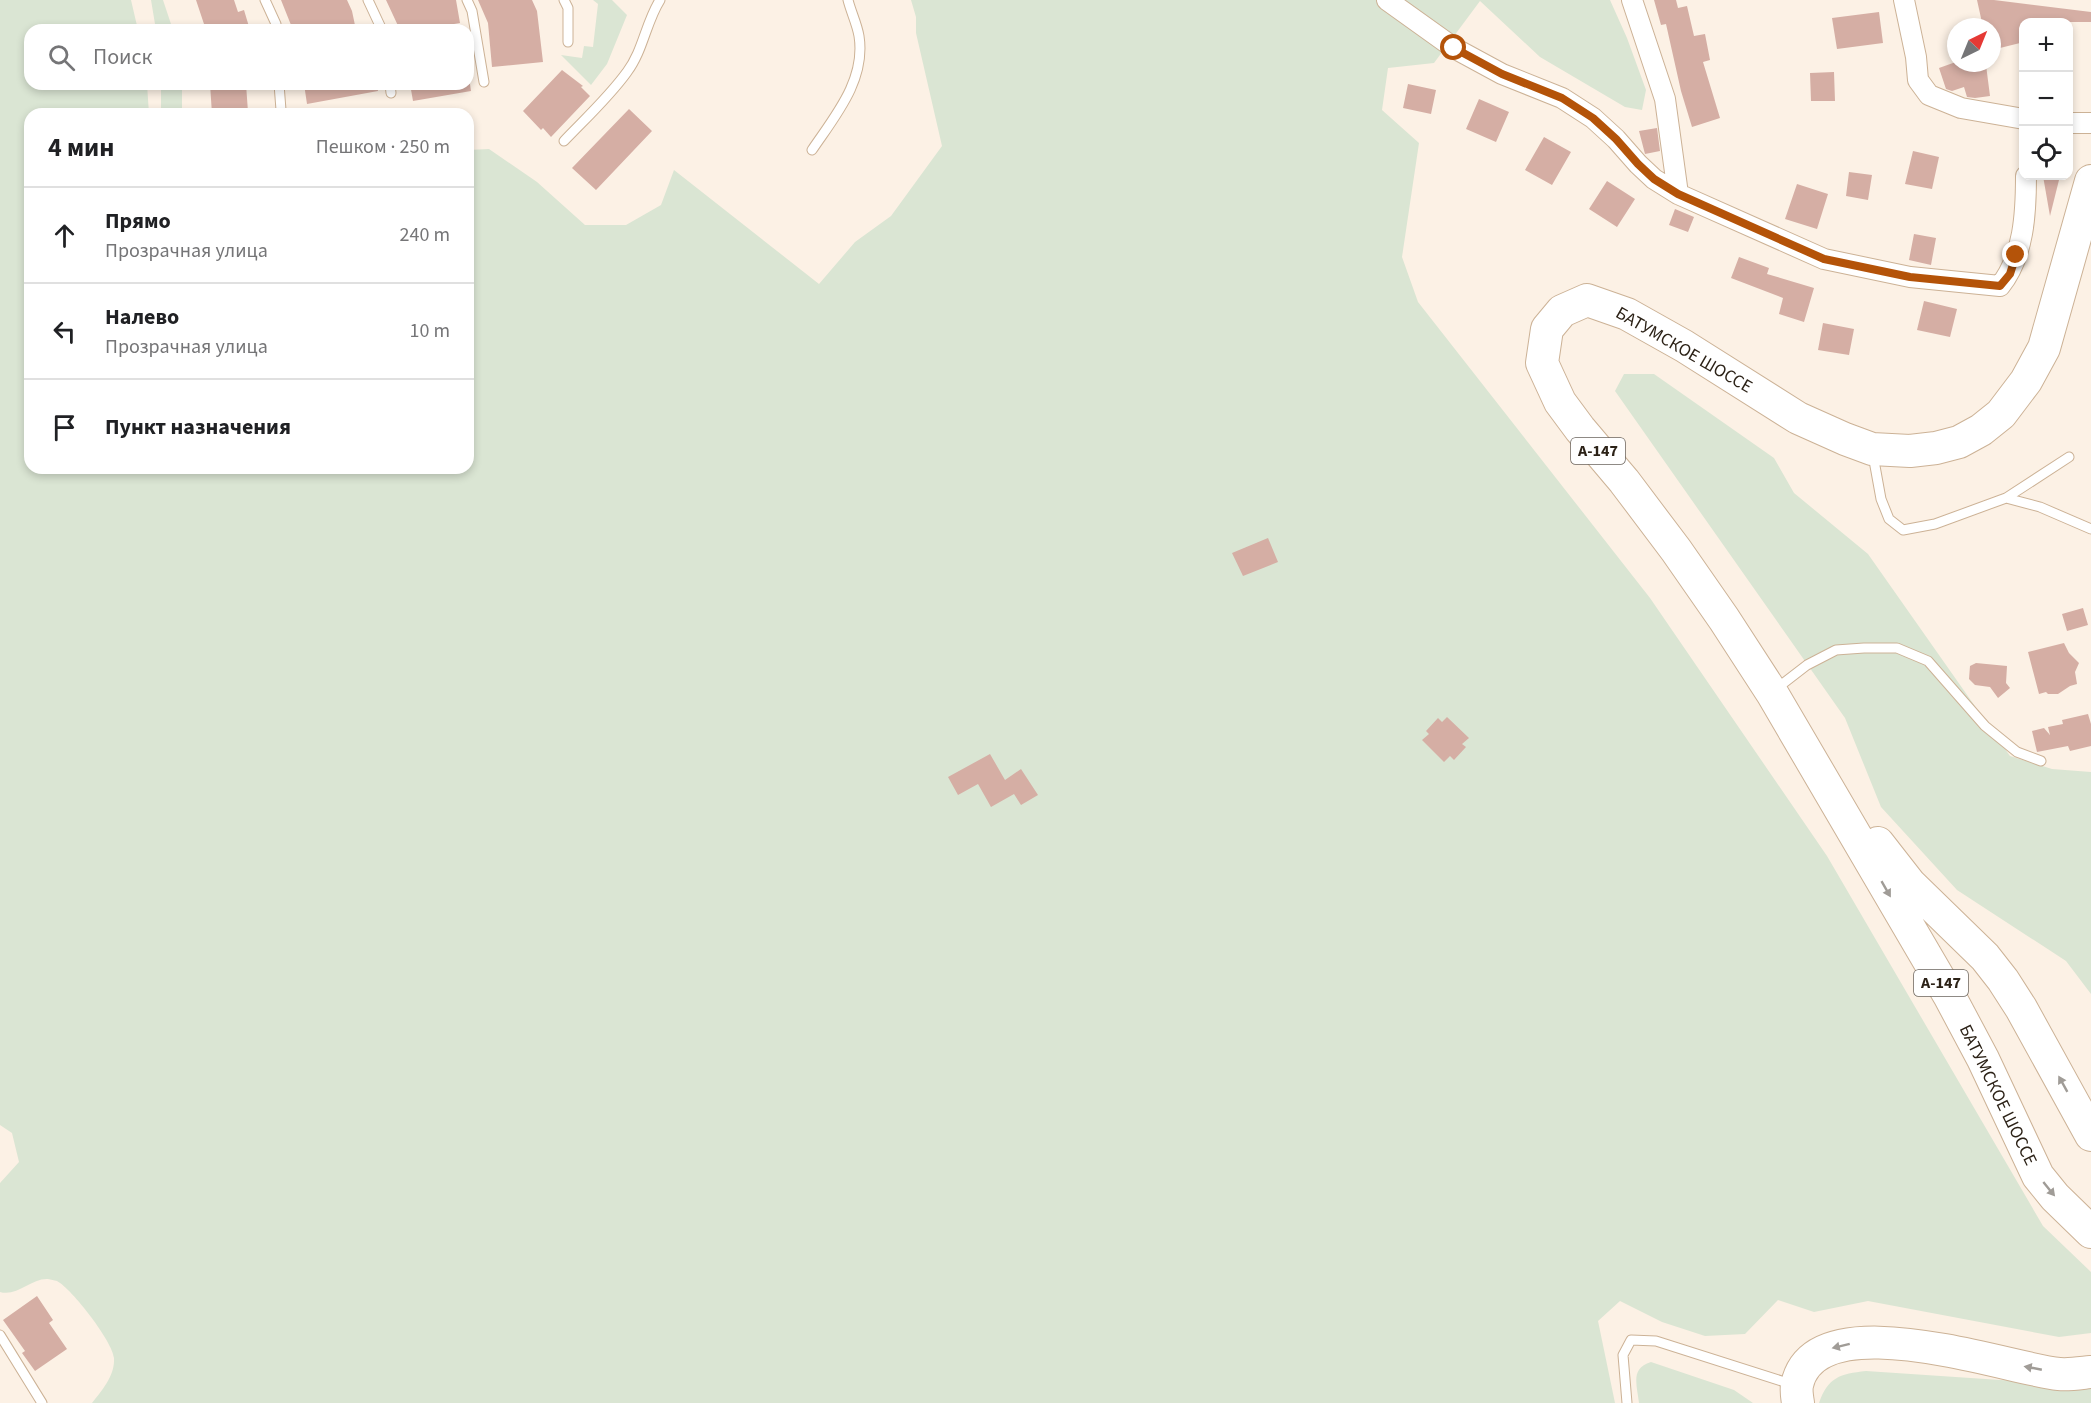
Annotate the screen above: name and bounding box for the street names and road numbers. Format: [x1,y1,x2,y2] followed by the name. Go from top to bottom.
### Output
[1611,301,1757,399] street label: БАТУМСКОЕ ШОССЕ
[1571,438,1625,464] road number: А-147
[1914,970,1968,996] road number: А-147
[1953,1020,2043,1170] street label: БАТУМСКОЕ ШОССЕ

